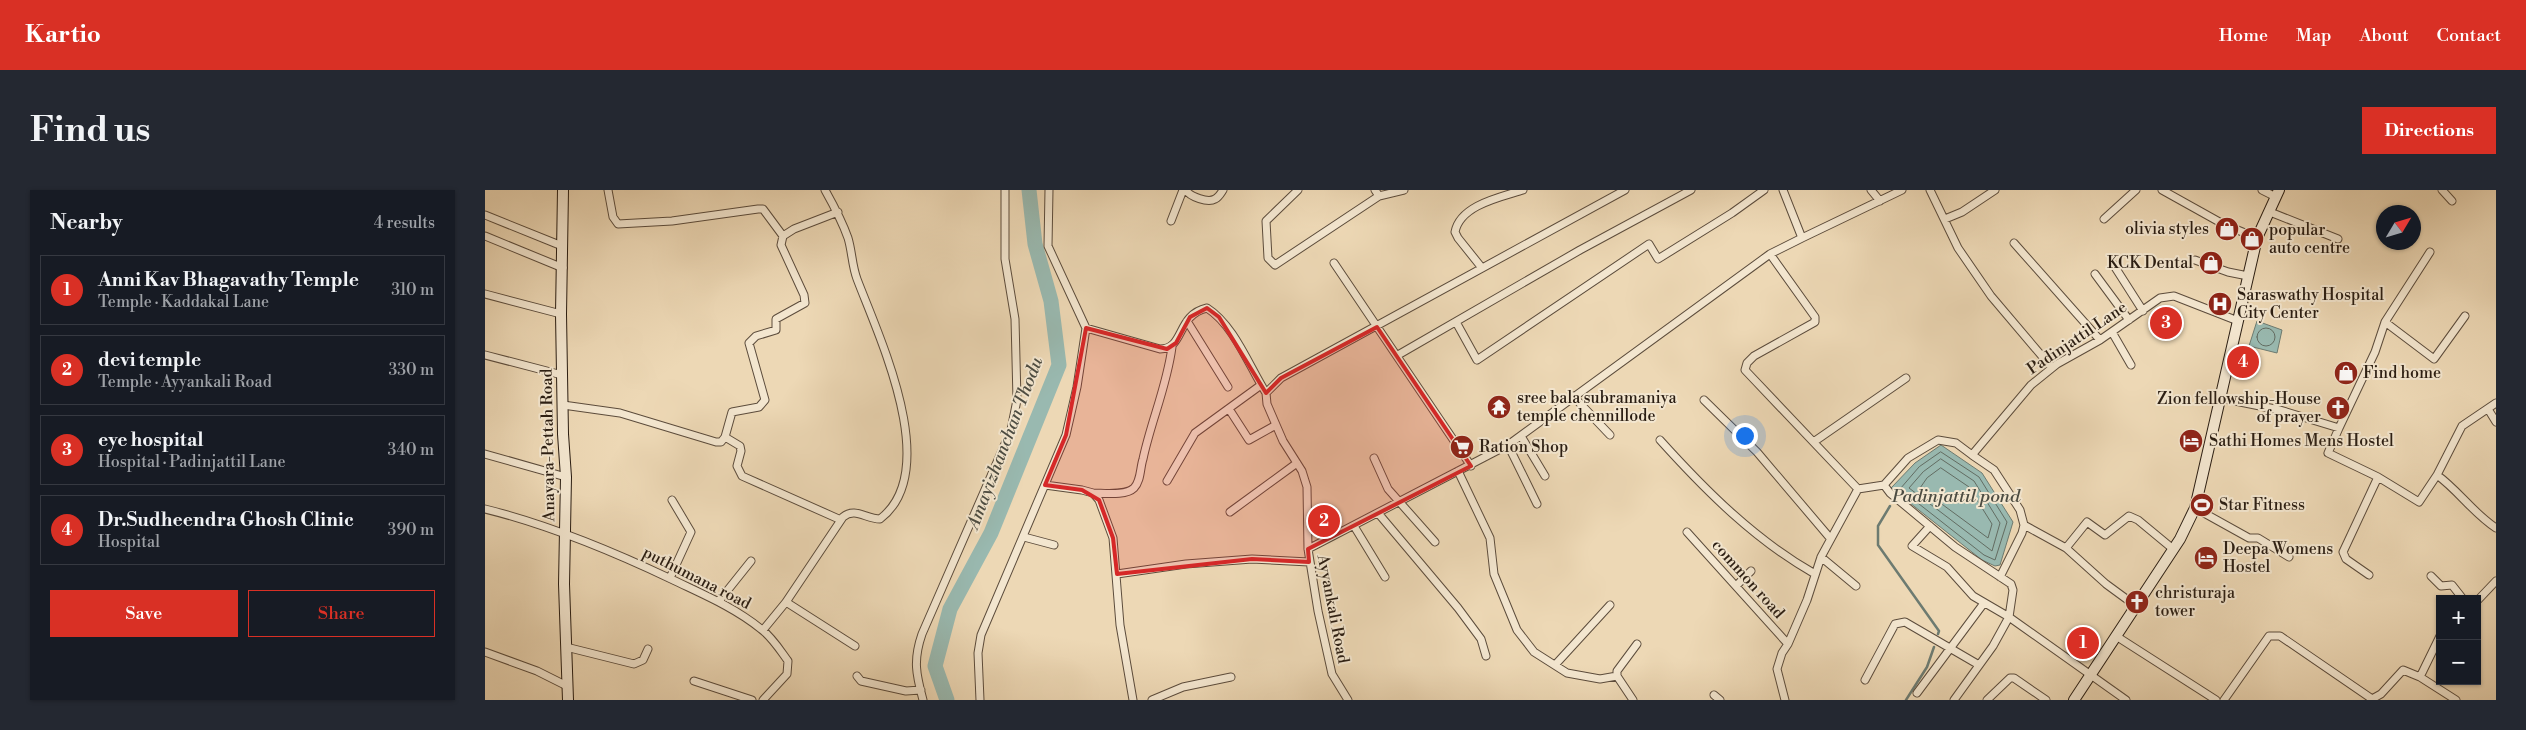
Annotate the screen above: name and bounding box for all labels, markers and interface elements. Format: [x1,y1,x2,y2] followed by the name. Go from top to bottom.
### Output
[25,20,101,50] text: Kartio
[2219,24,2268,47] text: Home
[2296,24,2332,47] text: Map
[2360,24,2409,47] text: About
[2437,24,2501,47] text: Contact
[2362,107,2496,154] button: Directions
[30,109,150,152] text: Find us
[2376,205,2421,250] north arrow
[50,210,123,236] text: Nearby
[374,213,435,233] text: 4 results
[2214,216,2240,242] shop icon: olivia styles
[2125,219,2209,239] place label: olivia styles
[2269,220,2350,258] place label: popular auto centre
[2239,226,2265,252] shop icon: popular auto centre
[2198,250,2224,276] shop icon: KCK Dental
[2107,253,2193,273] place label: KCK Dental
[98,268,359,292] text: Anni Kav Bhagavathy Temple
[63,280,71,300] text: 1
[391,280,434,300] text: 310 m
[2237,285,2384,323] place label: Saraswathy Hospital City Center
[2207,291,2233,317] hospital icon: Saraswathy Hospital City Center
[98,292,269,312] text: Temple · Kaddakal Lane
[2023,297,2131,379] street label: Padinjattil Lane
[2150,304,2182,342] pin: 3
[2227,343,2259,381] pin: 4
[98,348,201,372] text: devi temple
[961,353,1049,534] water label: Amayizhanchan Thodu
[62,360,72,380] text: 2
[388,360,434,380] text: 330 m
[2333,360,2359,386] shop icon: Find home
[2363,363,2441,383] place label: Find home
[537,368,559,523] street label: Anayara-Pettah Road
[98,372,272,392] text: Temple · Ayyankali Road
[1517,388,1677,426] place label: sree bala subramaniya temple chennillode
[2157,389,2321,427] place label: Zion fellowship-House of prayer
[1486,394,1512,420] temple icon: sree bala subramaniya temple chennillode
[2325,395,2351,421] church icon: Zion fellowship-House of prayer
[1732,423,1758,449] your location
[98,428,204,452] text: eye hospital
[2178,428,2204,454] hotel icon: Sathi Homes Mens Hostel
[2209,431,2394,451] place label: Sathi Homes Mens Hostel
[1449,434,1475,460] supermarket icon: Ration Shop
[1479,437,1568,457] place label: Ration Shop
[62,440,72,460] text: 3
[387,440,434,460] text: 340 m
[98,452,286,472] text: Hospital · Padinjattil Lane
[1891,485,2021,508] water label: Padinjattil pond
[2189,492,2215,518] sports icon: Star Fitness
[2219,495,2305,515] place label: Star Fitness
[1308,502,1340,540] pin: 2
[98,508,354,532] text: Dr.Sudheendra Ghosh Clinic
[62,520,72,540] text: 4
[388,520,434,540] text: 390 m
[98,532,160,552] text: Hospital
[1707,535,1789,623] street label: common road
[2223,539,2333,577] place label: Deepa Womens Hostel
[640,542,754,614] street label: puthumana road
[2193,545,2219,571] hotel icon: Deepa Womens Hostel
[1312,552,1353,665] street label: Ayyankali Road
[2155,583,2236,621] place label: christuraja tower
[2124,589,2150,615] church icon: christuraja tower
[50,590,238,637] button: Save
[248,590,435,637] button: Share
[2436,595,2481,685] map controls
[2436,595,2481,640] button: +
[2067,624,2099,662] pin: 1
[2436,640,2481,685] button: −

